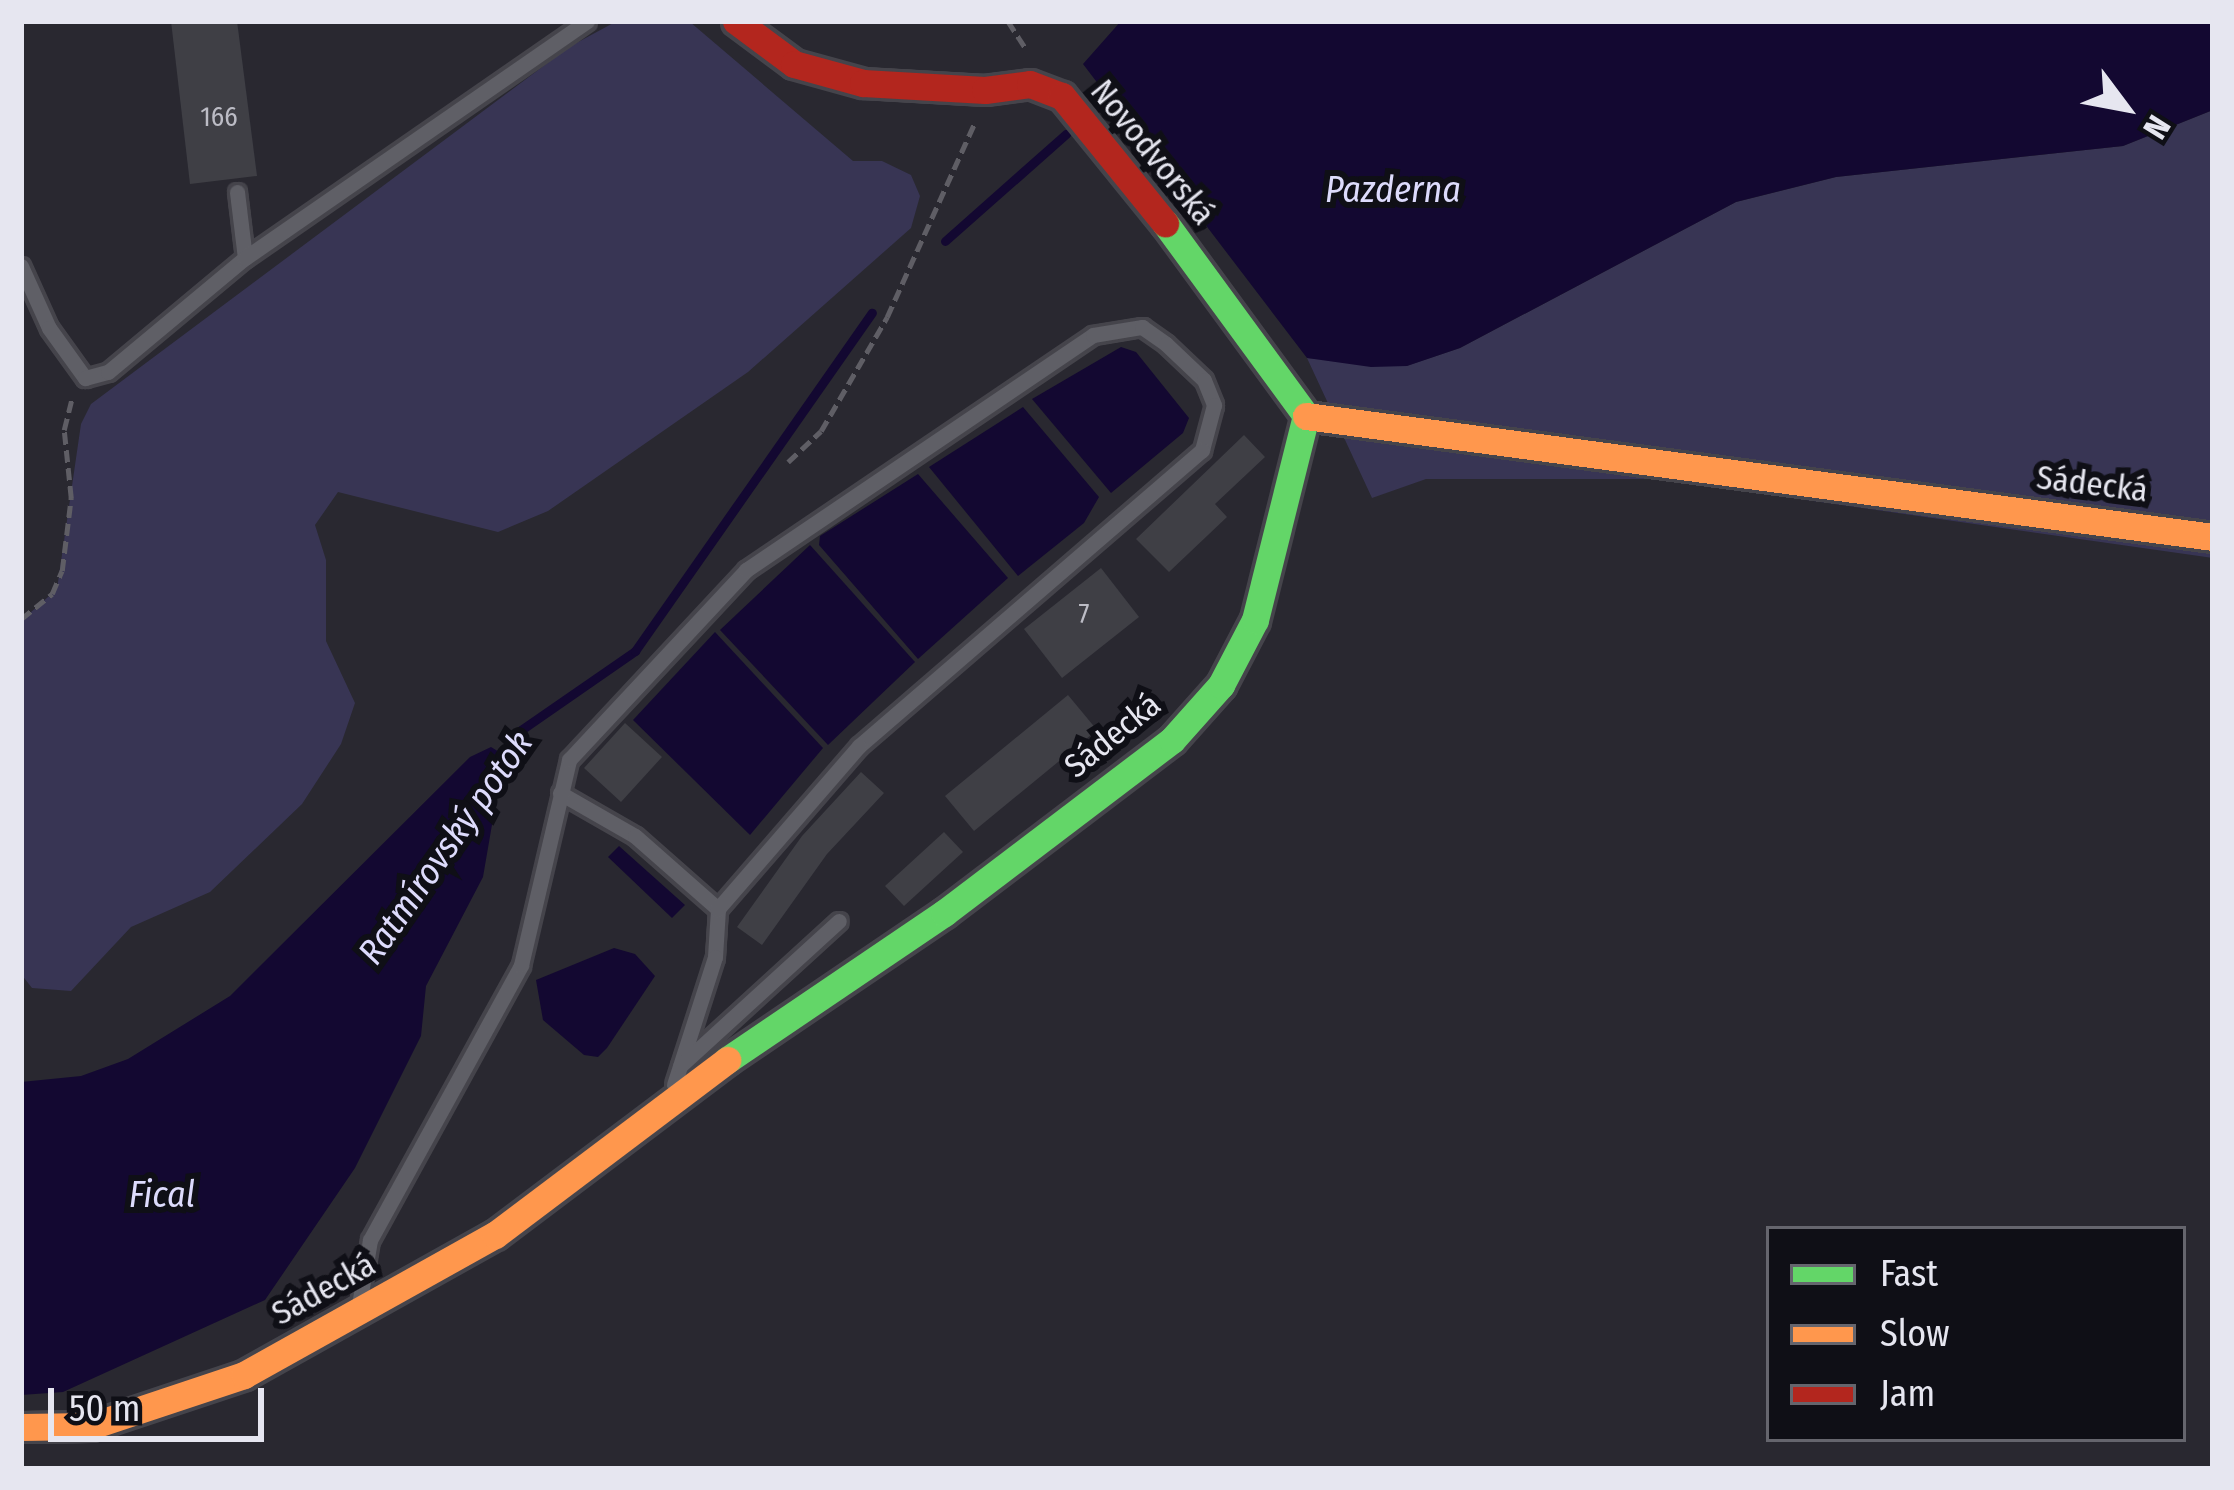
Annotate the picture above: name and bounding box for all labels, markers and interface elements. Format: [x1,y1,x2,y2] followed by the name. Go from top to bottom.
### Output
[2066,48,2186,168] north arrow
[1082,73,1222,233] street label: Novodvorská
[200,102,238,134] house number: 166
[2134,108,2179,146] text: N
[1325,169,1461,213] water label: Pazderna
[2034,459,2150,511] street label: Sádecká
[1079,599,1089,631] house number: 7
[1057,685,1169,787] street label: Sádecká
[350,723,542,973] water label: Ratmírovský potok
[129,1174,195,1218] water label: Fical
[1766,1226,2186,1442] legend
[266,1246,382,1334] street label: Sádecká
[1880,1252,1938,1296] text: Fast
[1880,1312,1950,1356] text: Slow
[54,1364,270,1438] scale bar
[1880,1372,1935,1416] text: Jam
[69,1387,140,1431] text: 50 m

